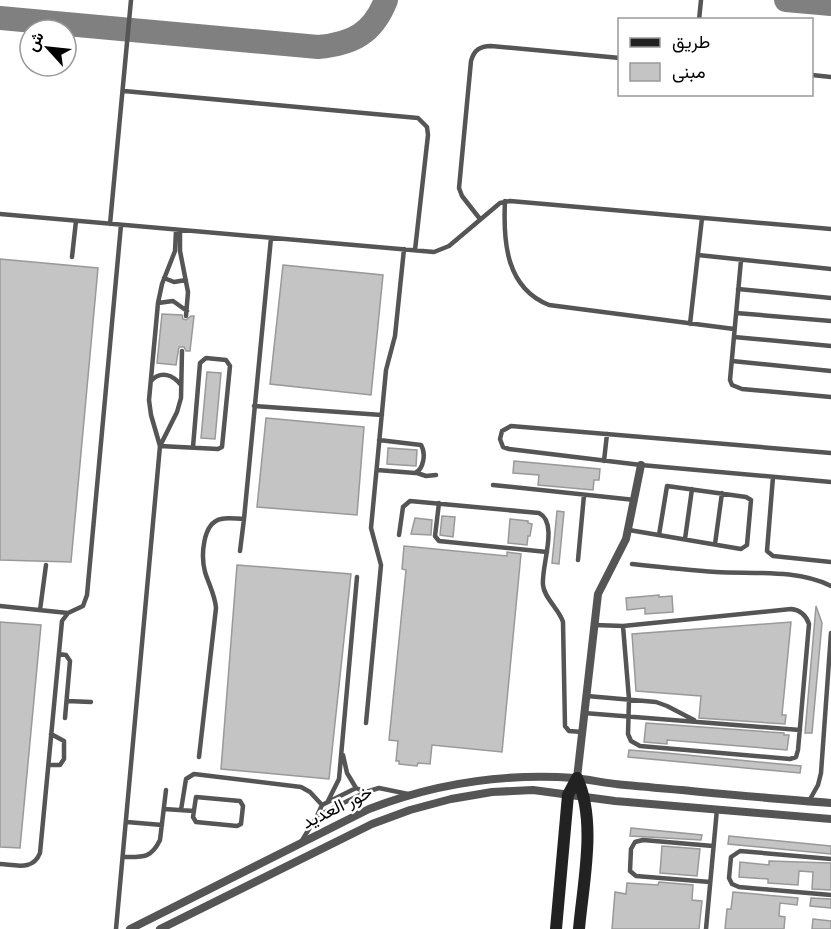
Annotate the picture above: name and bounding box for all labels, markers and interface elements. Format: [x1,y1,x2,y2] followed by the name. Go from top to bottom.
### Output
[18,18,78,78] north arrow
[618,18,813,96] legend
[20,28,49,55] text: ش
[672,29,710,53] text: طريق
[672,59,706,83] text: مبنى
[297,779,376,833] street label: خور العديد

